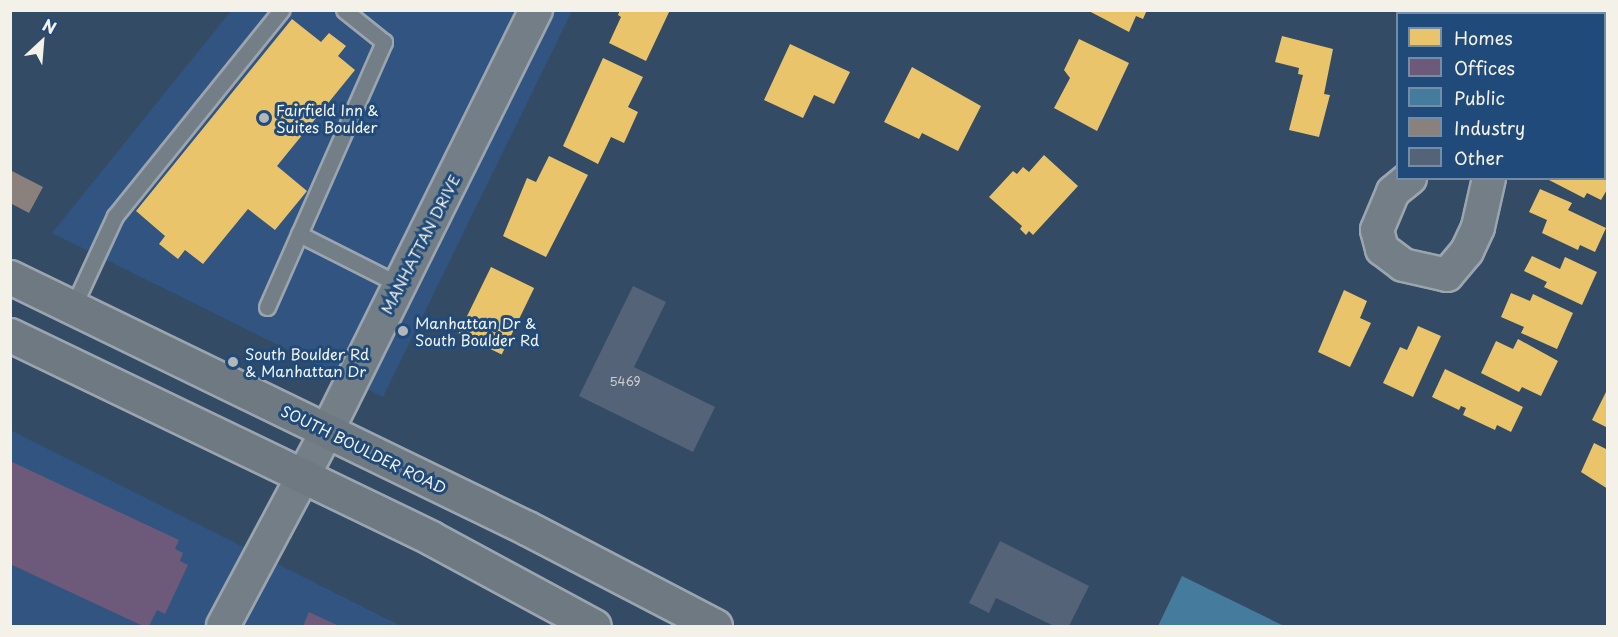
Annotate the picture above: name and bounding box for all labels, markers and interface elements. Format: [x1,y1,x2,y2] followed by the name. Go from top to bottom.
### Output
[12,12,72,72] north arrow
[39,12,61,39] text: N
[1396,12,1606,180] legend
[1454,24,1512,51] text: Homes
[1454,54,1515,81] text: Offices
[1454,84,1505,111] text: Public
[276,100,379,135] place label: Fairfield Inn & Suites Boulder
[257,111,271,125] marker: Fairfield Inn & Suites Boulder
[1454,114,1525,141] text: Industry
[1454,144,1503,171] text: Other
[377,172,463,316] street label: MANHATTAN DRIVE
[415,313,540,348] place label: Manhattan Dr & South Boulder Rd
[396,324,410,338] marker: Manhattan Dr & South Boulder Rd
[245,344,370,379] place label: South Boulder Rd & Manhattan Dr
[226,355,240,369] marker: South Boulder Rd & Manhattan Dr
[609,375,641,389] house number: 5469
[278,401,450,497] street label: SOUTH BOULDER ROAD

